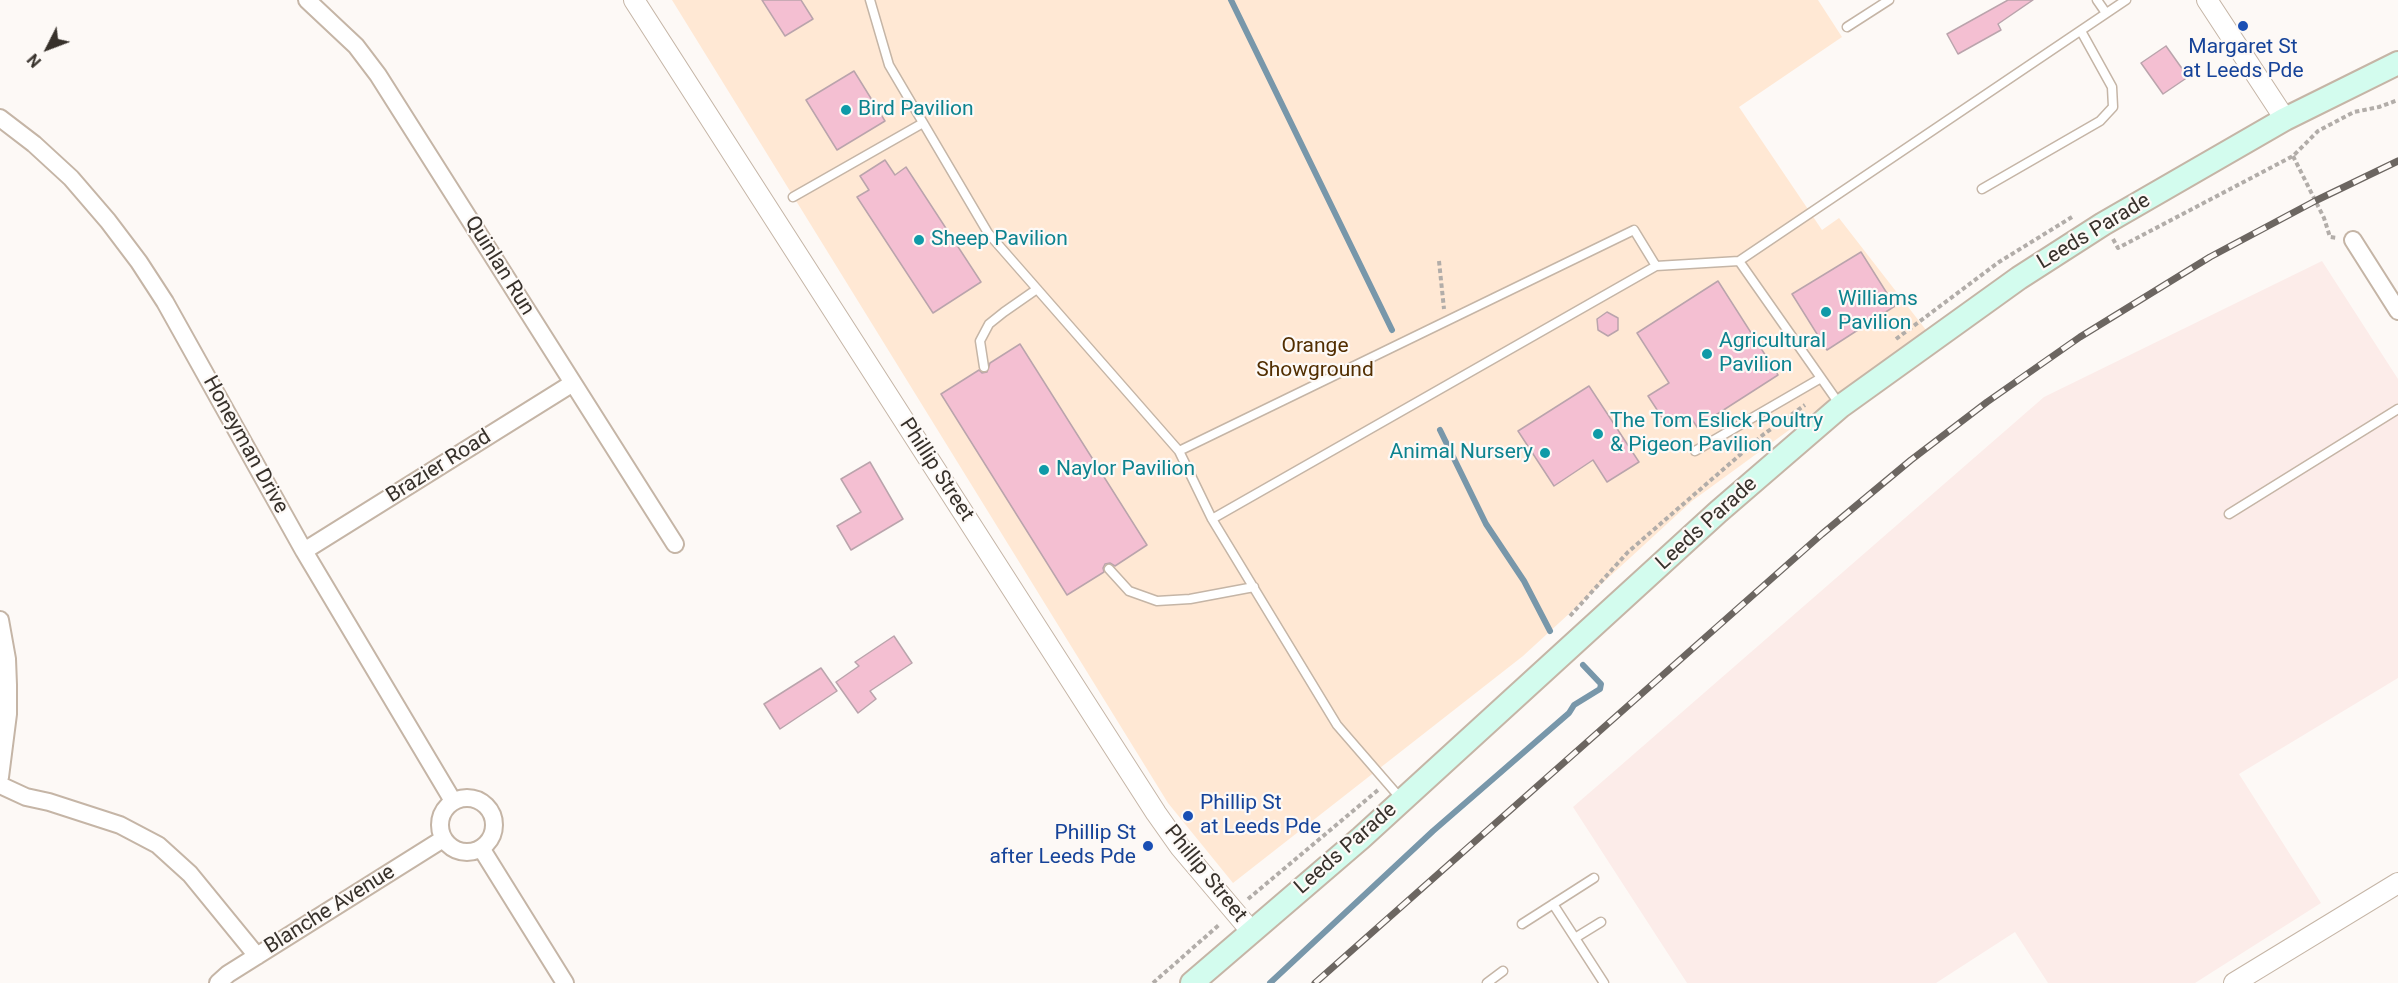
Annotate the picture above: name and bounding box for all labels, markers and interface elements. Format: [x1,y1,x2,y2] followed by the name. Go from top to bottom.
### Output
[18,18,78,78] north arrow
[2236,19,2250,33] marker: Margaret St at Leeds Pde
[2182,35,2304,85] place label: Margaret St at Leeds Pde
[23,50,45,71] text: N
[858,97,974,123] place label: Bird Pavilion
[839,103,853,117] marker: Bird Pavilion
[2033,188,2155,276] street label: Leeds Parade
[459,212,539,320] street label: Quinlan Run
[931,227,1068,253] place label: Sheep Pavilion
[912,233,926,247] marker: Sheep Pavilion
[1838,287,1918,337] place label: Williams Pavilion
[1819,305,1833,319] marker: Williams Pavilion
[1719,329,1826,379] place label: Agricultural Pavilion
[1256,334,1374,384] park label: Orange Showground
[1700,347,1714,361] marker: Agricultural Pavilion
[197,372,293,518] street label: Honeyman Drive
[1610,409,1823,459] place label: The Tom Eslick Poultry & Pigeon Pavilion
[893,414,979,526] street label: Phillip Street
[382,425,496,509] street label: Brazier Road
[1591,427,1605,441] marker: The Tom Eslick Poultry & Pigeon Pavilion
[1390,440,1533,466] place label: Animal Nursery
[1538,446,1552,460] marker: Animal Nursery
[1056,457,1195,483] place label: Naylor Pavilion
[1037,463,1051,477] marker: Naylor Pavilion
[1651,472,1763,576] street label: Leeds Parade
[1200,791,1321,841] place label: Phillip St at Leeds Pde
[1290,798,1402,900] street label: Leeds Parade
[1181,809,1195,823] marker: Phillip St at Leeds Pde
[1158,820,1252,928] street label: Phillip Street
[989,821,1136,871] place label: Phillip St after Leeds Pde
[1141,839,1155,853] marker: Phillip St after Leeds Pde
[260,860,400,960] street label: Blanche Avenue

